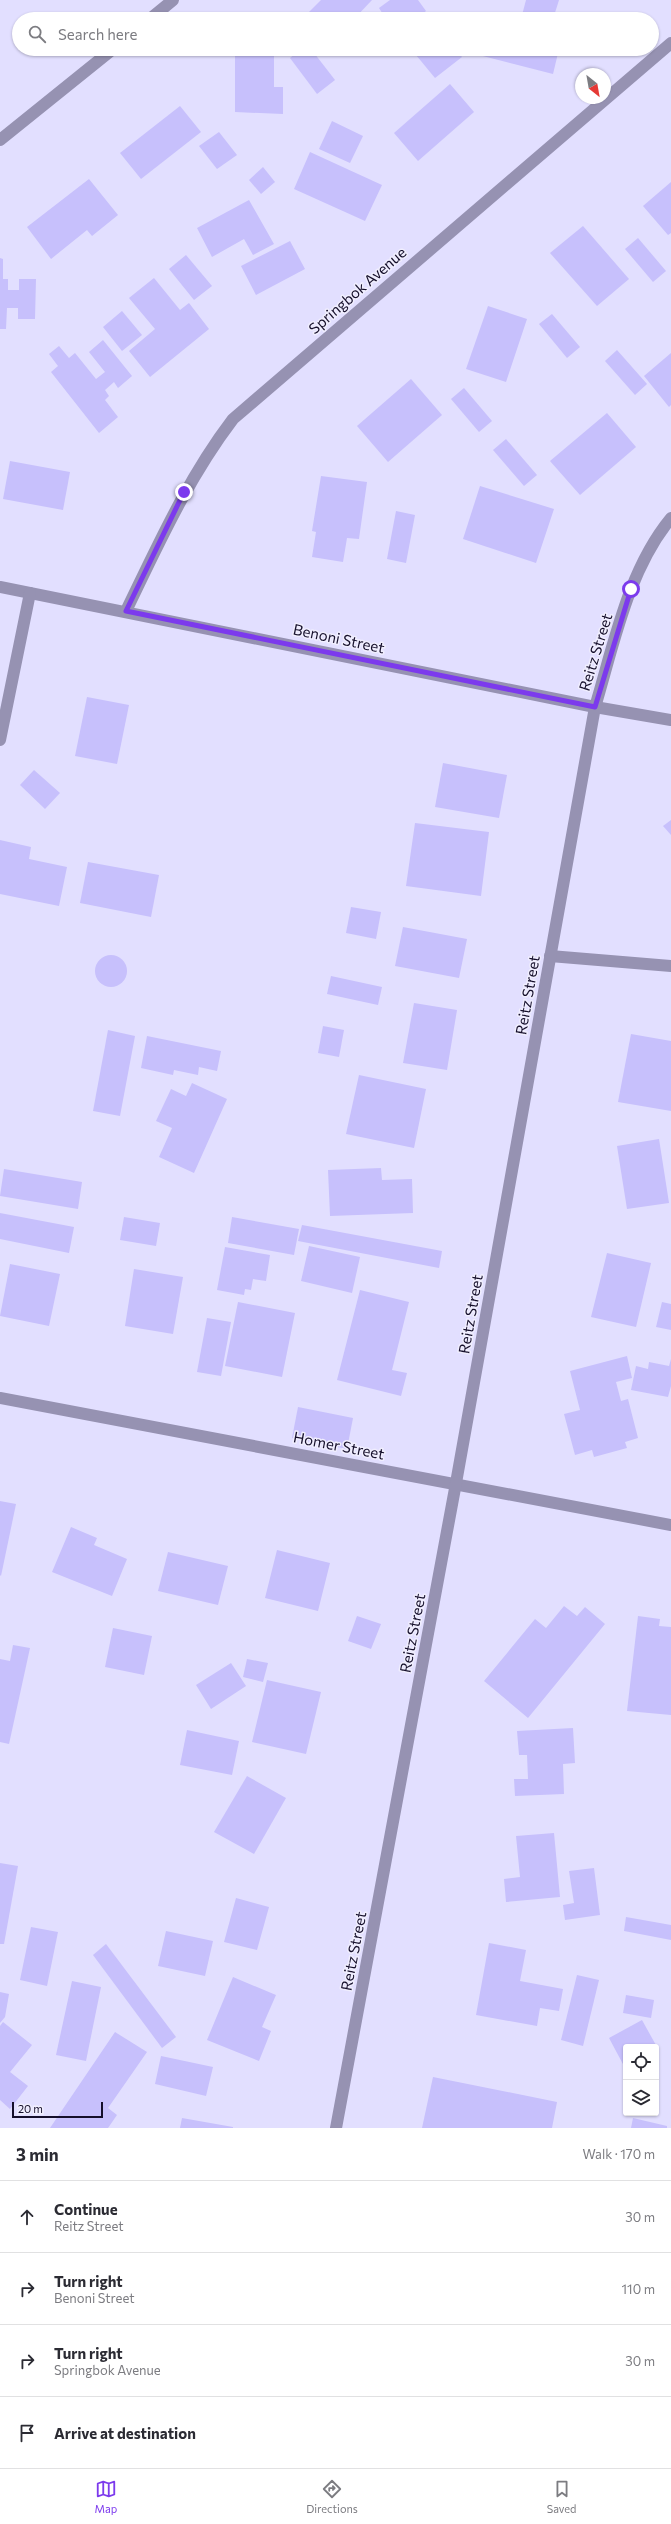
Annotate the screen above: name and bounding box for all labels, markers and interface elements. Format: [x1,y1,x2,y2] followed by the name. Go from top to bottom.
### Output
[12,12,659,56] search box
[26,23,48,45] icon: search
[58,25,137,43] text: Search here
[575,68,611,104] north arrow
[305,243,409,337] street label: Springbok Avenue
[175,483,193,501] route end
[622,580,640,598] route start
[575,611,615,693] street label: Reitz Street
[292,620,386,656] street label: Benoni Street
[511,954,543,1036] street label: Reitz Street
[454,1273,486,1355] street label: Reitz Street
[292,1427,386,1463] street label: Homer Street
[396,1592,428,1674] street label: Reitz Street
[337,1910,369,1992] street label: Reitz Street
[623,2044,659,2116] map controls
[623,2044,659,2080] button: locate
[623,2080,659,2116] button: layers
[12,2100,103,2119] scale bar
[18,2102,43,2115] text: 20 m
[16,2144,59,2165] text: 3 min
[583,2146,655,2162] text: Walk · 170 m
[54,2200,118,2218] text: Continue
[16,2206,38,2228] icon: ahead
[625,2209,655,2225] text: 30 m
[54,2218,124,2234] text: Reitz Street
[54,2272,123,2290] text: Turn right
[16,2278,38,2300] icon: right
[622,2281,655,2297] text: 110 m
[54,2290,135,2306] text: Benoni Street
[54,2344,123,2362] text: Turn right
[16,2350,38,2372] icon: right
[625,2353,655,2369] text: 30 m
[54,2362,161,2378] text: Springbok Avenue
[16,2422,38,2444] icon: arrive
[54,2424,196,2442] text: Arrive at destination
[95,2478,117,2515] tab: Map
[306,2478,358,2515] tab: Directions
[547,2478,576,2515] tab: Saved

